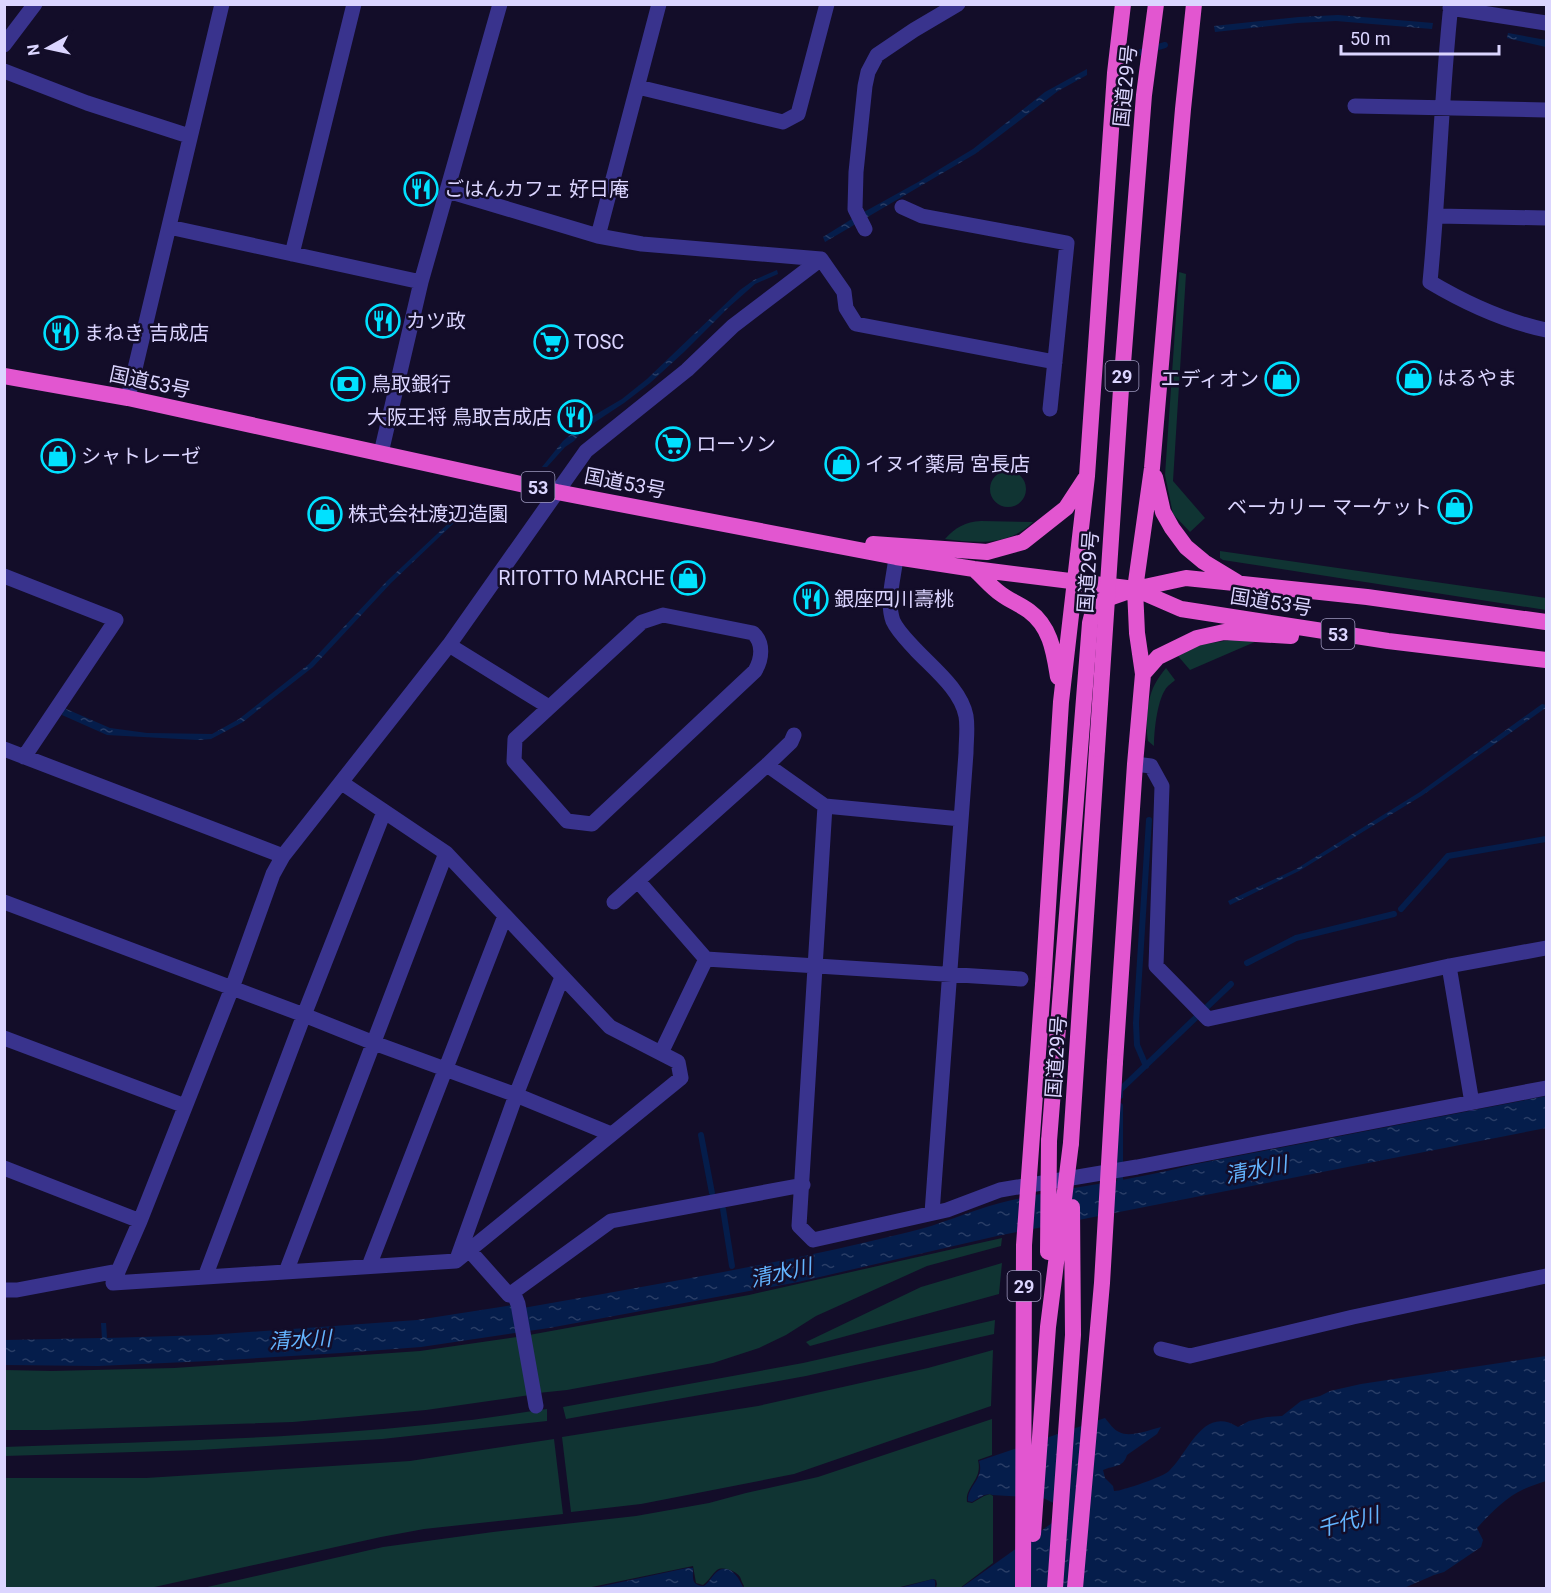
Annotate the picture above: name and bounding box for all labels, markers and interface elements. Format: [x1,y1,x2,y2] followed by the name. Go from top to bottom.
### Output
[18,18,78,78] north arrow
[1341,18,1498,56] scale bar
[1350,28,1390,49] text: 50 m
[23,43,44,57] text: N
[1109,44,1141,128] street label: 国道29号
[403,171,439,207] restaurant icon: ごはんカフェ 好日庵
[444,177,629,201] place label: ごはんカフェ 好日庵
[365,303,401,339] restaurant icon: カツ政
[406,309,466,333] place label: カツ政
[43,315,79,351] restaurant icon: まねき 吉成店
[84,321,209,345] place label: まねき 吉成店
[533,324,569,360] supermarket icon: TOSC
[574,330,624,354] place label: TOSC
[1396,360,1432,396] shop icon: はるやま
[1106,361,1138,391] road number: 29
[1264,361,1300,397] shop icon: エディオン
[107,362,193,402] street label: 国道53号
[330,366,366,402] bank icon: 鳥取銀行
[1437,366,1517,390] place label: はるやま
[1160,367,1259,391] place label: エディオン
[371,372,451,396] place label: 鳥取銀行
[557,399,593,435] restaurant icon: 大阪王将 鳥取吉成店
[367,405,552,429] place label: 大阪王将 鳥取吉成店
[655,426,691,462] supermarket icon: ローソン
[696,432,776,456] place label: ローソン
[40,438,76,474] shop icon: シャトレーゼ
[81,444,201,468] place label: シャトレーゼ
[824,446,860,482] shop icon: イヌイ薬局 宮長店
[865,452,1030,476] place label: イヌイ薬局 宮長店
[582,463,668,503] street label: 国道53号
[522,472,554,502] road number: 53
[1437,489,1473,525] shop icon: ベーカリー マーケット
[1227,495,1432,519] place label: ベーカリー マーケット
[307,496,343,532] shop icon: 株式会社渡辺造園
[348,502,508,526] place label: 株式会社渡辺造園
[1073,530,1103,614] street label: 国道29号
[670,560,706,596] shop icon: RITOTTO MARCHE
[498,566,665,590] place label: RITOTTO MARCHE
[793,581,829,617] restaurant icon: 銀座四川壽桃
[1228,584,1314,620] street label: 国道53号
[834,587,954,611] place label: 銀座四川壽桃
[1322,619,1354,649] road number: 53
[1041,1015,1071,1099] street label: 国道29号
[1223,1152,1291,1188] water label: 清水川
[748,1254,816,1292] water label: 清水川
[1008,1271,1040,1301] road number: 29
[268,1326,334,1354] water label: 清水川
[1315,1502,1383,1541] water label: 千代川

